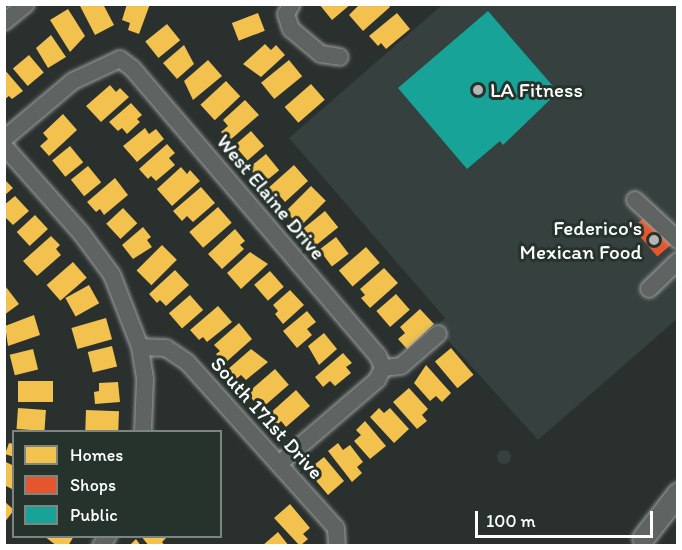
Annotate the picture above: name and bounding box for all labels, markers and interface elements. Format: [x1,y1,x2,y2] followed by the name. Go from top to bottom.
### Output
[490,77,583,103] place label: LA Fitness
[471,83,485,97] marker: LA Fitness
[211,129,331,265] street label: West Elaine Drive
[520,215,642,265] place label: Federico's Mexican Food
[647,233,661,247] marker: Federico's Mexican Food
[205,351,329,485] street label: South 171st Drive
[12,430,222,538] legend
[70,444,123,466] text: Homes
[70,474,116,496] text: Shops
[478,499,656,537] scale bar
[70,504,118,526] text: Public
[486,510,536,532] text: 100 m

